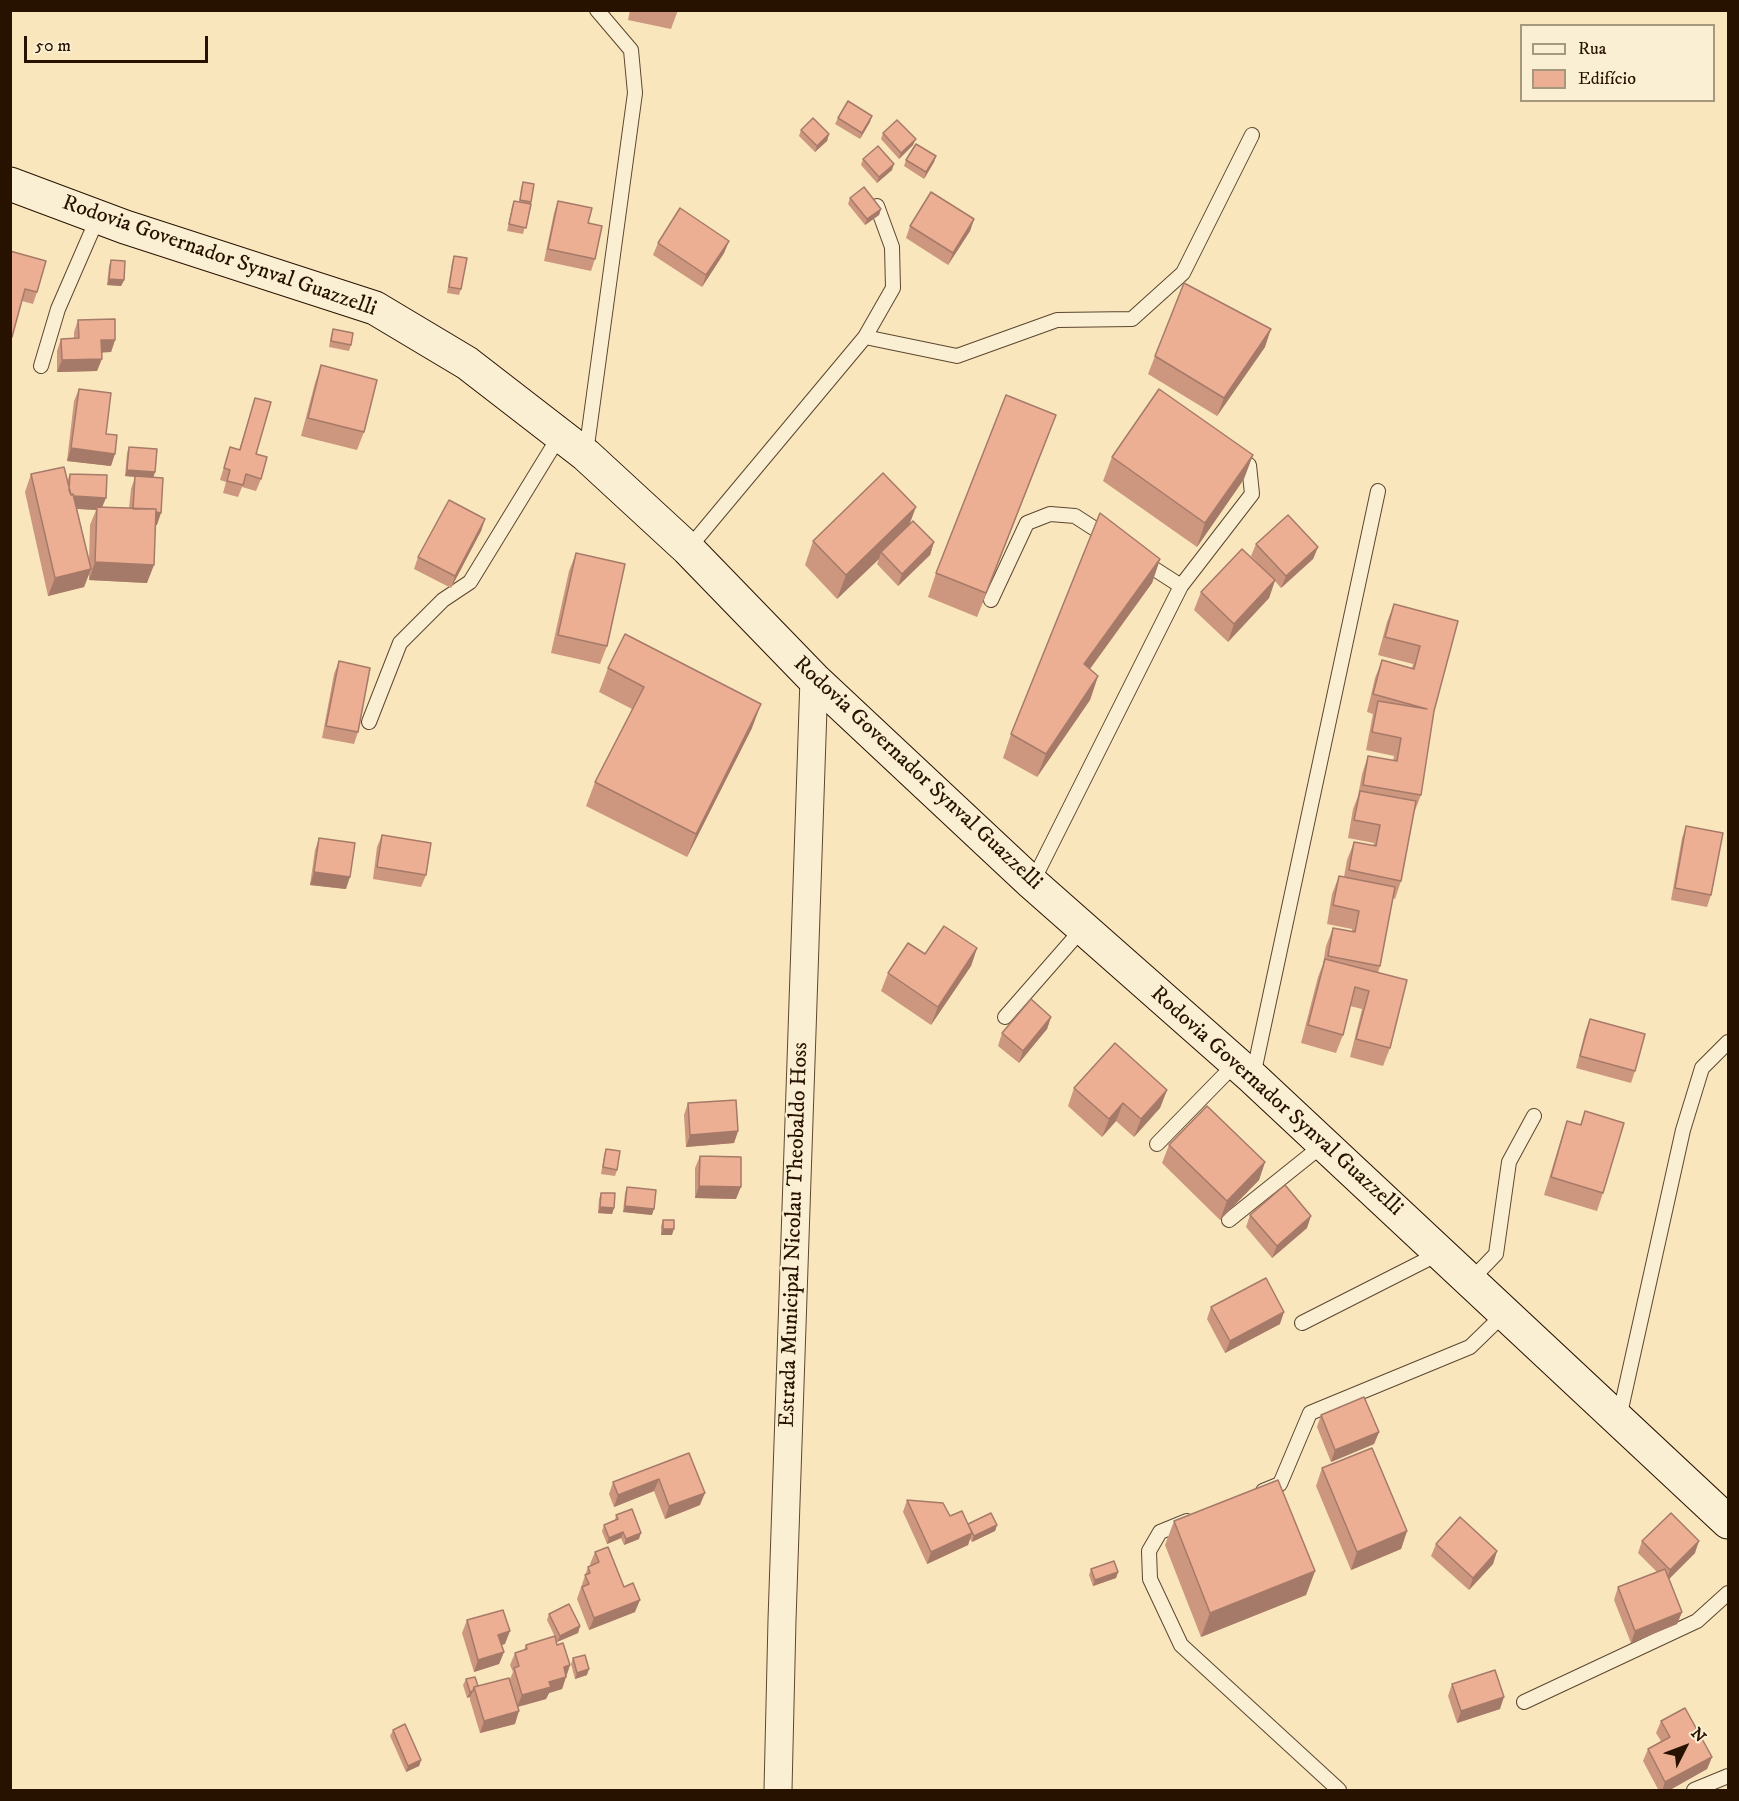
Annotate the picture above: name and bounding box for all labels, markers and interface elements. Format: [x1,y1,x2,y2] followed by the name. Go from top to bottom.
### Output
[27,24,212,62] scale bar
[1520,24,1715,102] legend
[35,35,71,57] text: 50 m
[1578,38,1606,60] text: Rua
[1578,68,1636,90] text: Edifício
[58,191,380,323] street label: Rodovia Governador Synval Guazzelli
[787,652,1047,896] street label: Rodovia Governador Synval Guazzelli
[1144,982,1408,1222] street label: Rodovia Governador Synval Guazzelli
[775,1042,815,1428] street label: Estrada Municipal Nicolau Theobaldo Hoss
[1655,1717,1715,1777] north arrow
[1687,1723,1710,1747] text: N

